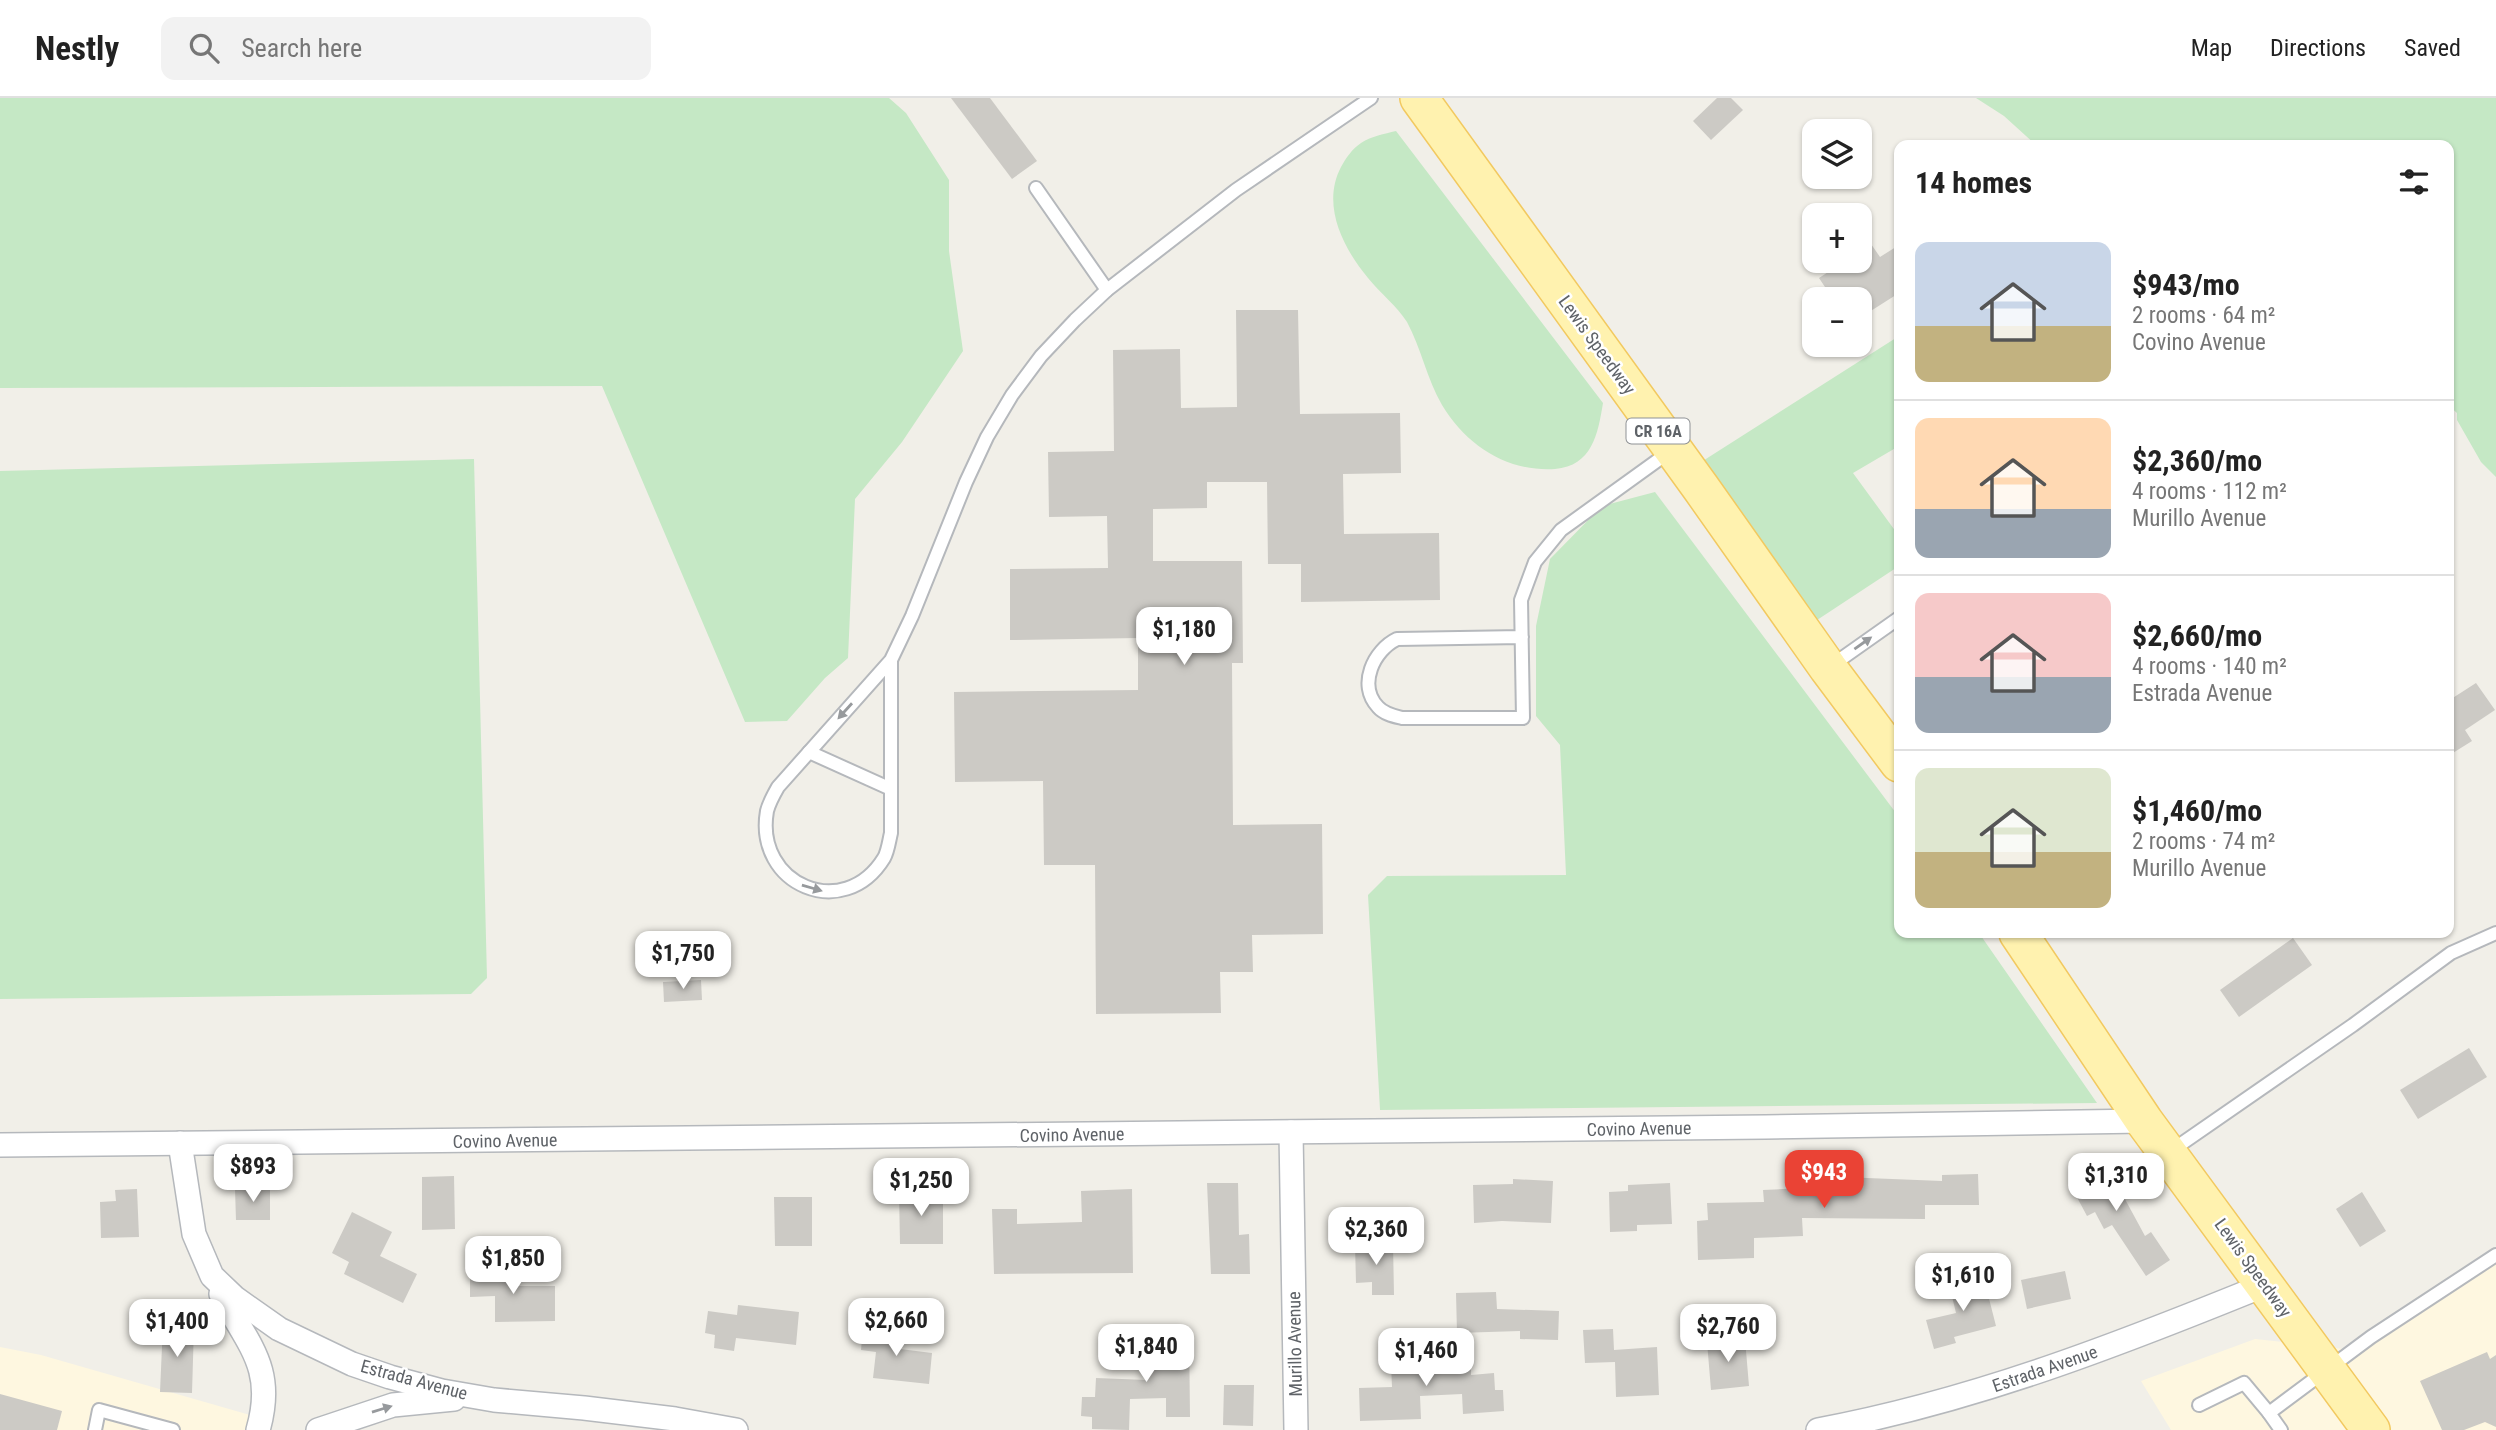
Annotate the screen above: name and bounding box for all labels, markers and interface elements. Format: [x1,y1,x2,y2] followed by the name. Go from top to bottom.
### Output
[161,17,651,80] search box
[35,29,119,68] text: Nestly
[185,29,223,67] icon: search
[241,33,362,63] text: Search here
[2191,34,2232,62] text: Map
[2270,34,2366,62] text: Directions
[2404,34,2461,62] text: Saved
[1802,119,1872,357] map controls
[1802,119,1872,189] button: layers
[2395,163,2433,201] icon: filters
[1915,165,2032,200] text: 14 homes
[1802,203,1872,273] button: +
[2132,267,2240,302] text: $943/mo
[1971,270,2055,354] icon: home
[1802,287,1872,357] button: −
[1555,291,1641,399] street label: Lewis Speedway
[2132,302,2275,329] text: 2 rooms · 64 m²
[2132,329,2266,356] text: Covino Avenue
[1626,418,1690,444] road number: CR 16A
[2132,443,2262,478] text: $2,360/mo
[1971,446,2055,530] icon: home
[2132,478,2287,505] text: 4 rooms · 112 m²
[2132,505,2266,532] text: Murillo Avenue
[1127,608,1241,667] pin: $1,180
[1152,616,1216,643] text: $1,180
[2132,618,2262,653] text: $2,660/mo
[1971,621,2055,705] icon: home
[1854,636,1872,650] one-way arrow
[2132,653,2287,680] text: 4 rooms · 140 m²
[2132,680,2272,707] text: Estrada Avenue
[837,702,853,720] one-way arrow
[2132,793,2262,828] text: $1,460/mo
[1971,796,2055,880] icon: home
[2132,828,2275,855] text: 2 rooms · 74 m²
[2132,855,2266,882] text: Murillo Avenue
[802,883,823,893] one-way arrow
[626,932,740,991] pin: $1,750
[651,940,715,967] text: $1,750
[1586,1117,1691,1140] street label: Covino Avenue
[1019,1123,1124,1146] street label: Covino Avenue
[452,1129,557,1152] street label: Covino Avenue
[212,1144,294,1204] pin: $893
[1783,1150,1865,1210] pin: $943
[230,1153,276,1180] text: $893
[2059,1154,2173,1213] pin: $1,310
[864,1158,978,1218] pin: $1,250
[1801,1159,1847,1186] text: $943
[2084,1162,2148,1189] text: $1,310
[889,1167,953,1194] text: $1,250
[1319,1208,1433,1267] pin: $2,360
[2211,1214,2297,1322] street label: Lewis Speedway
[1344,1216,1408,1243] text: $2,360
[456,1236,570,1296] pin: $1,850
[481,1245,545,1272] text: $1,850
[1906,1254,2020,1313] pin: $1,610
[1931,1262,1995,1289] text: $1,610
[1283,1291,1306,1397] street label: Murillo Avenue
[839,1298,953,1358] pin: $2,660
[120,1300,234,1359] pin: $1,400
[1671,1304,1785,1364] pin: $2,760
[864,1307,928,1334] text: $2,660
[145,1308,209,1335] text: $1,400
[1696,1313,1760,1340] text: $2,760
[1089,1324,1203,1384] pin: $1,840
[1369,1328,1483,1388] pin: $1,460
[1114,1333,1178,1360] text: $1,840
[1394,1337,1458,1364] text: $1,460
[1990,1341,2100,1396] street label: Estrada Avenue
[358,1355,470,1404] street label: Estrada Avenue
[372,1403,393,1413] one-way arrow

